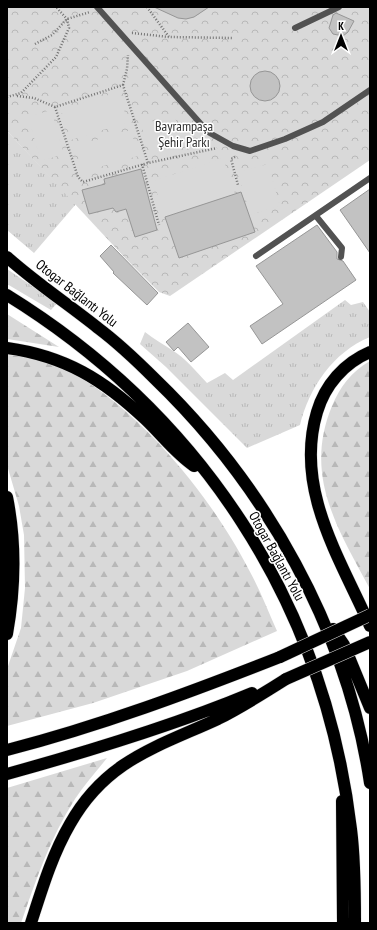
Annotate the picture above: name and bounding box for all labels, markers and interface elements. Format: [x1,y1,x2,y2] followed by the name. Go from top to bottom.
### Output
[321,16,361,56] north arrow
[338,19,344,33] text: K
[155,117,213,151] park label: Bayrampaşa Şehir Parkı
[32,255,122,331] street label: Otogar Bağlantı Yolu
[245,508,309,604] street label: Otogar Bağlantı Yolu

